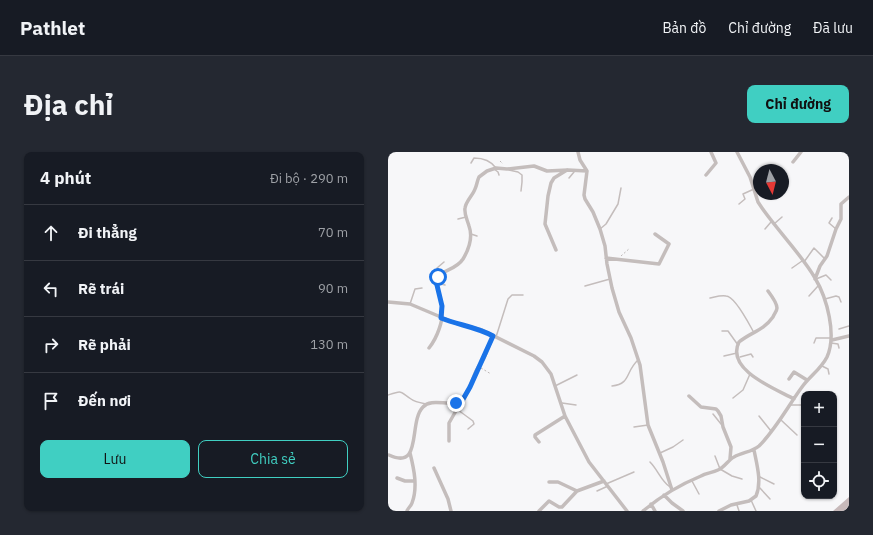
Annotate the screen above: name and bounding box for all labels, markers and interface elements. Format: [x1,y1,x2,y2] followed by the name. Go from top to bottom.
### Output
[20,16,85,40] text: Pathlet
[662,19,706,37] text: Bản đồ
[728,19,791,37] text: Chỉ đường
[813,19,853,37] text: Đã lưu
[747,85,849,123] button: Chỉ đường
[24,86,113,123] text: Địa chỉ
[753,164,789,200] north arrow
[40,167,91,189] text: 4 phút
[270,170,348,187] text: Đi bộ · 290 m
[40,222,62,244] icon: ahead
[78,223,137,242] text: Đi thẳng
[318,224,348,241] text: 70 m
[429,268,447,286] route start
[40,278,62,300] icon: left
[78,279,124,298] text: Rẽ trái
[318,280,348,297] text: 90 m
[40,334,62,356] icon: right
[78,335,131,354] text: Rẽ phải
[310,336,348,353] text: 130 m
[40,390,62,412] icon: arrive
[78,391,131,410] text: Đến nơi
[801,391,837,499] map controls
[801,391,837,427] button: +
[447,394,465,412] route end
[801,427,837,463] button: −
[40,440,190,478] button: Lưu
[198,440,348,478] button: Chia sẻ
[801,463,837,499] button: locate

